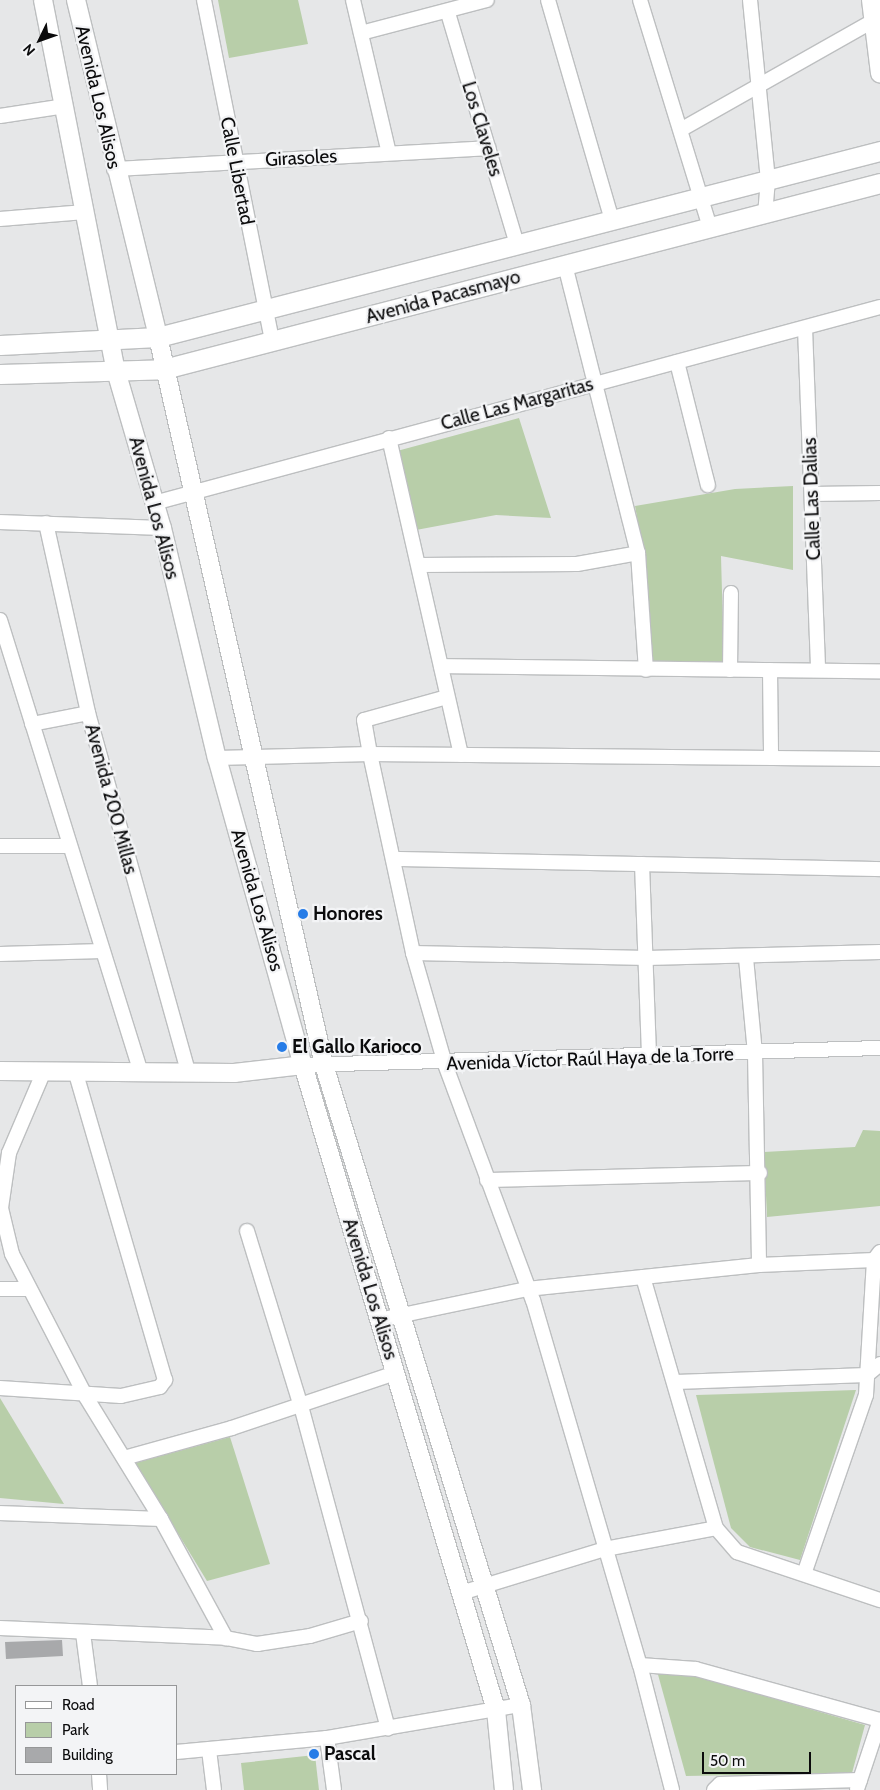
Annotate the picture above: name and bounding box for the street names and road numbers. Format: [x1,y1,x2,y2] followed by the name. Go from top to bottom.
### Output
[70,23,126,171] street label: Avenida Los Alisos
[457,79,507,179] street label: Los Claveles
[215,115,259,227] street label: Calle Libertad
[264,145,338,171] street label: Girasoles
[363,265,523,329] street label: Avenida Pacasmayo
[438,373,596,435] street label: Calle Las Margaritas
[124,434,184,582] street label: Avenida Los Alisos
[798,437,826,561] street label: Calle Las Dalias
[80,721,142,877] street label: Avenida 200 Millas
[226,826,288,974] street label: Avenida Los Alisos
[446,1043,734,1075] street label: Avenida Víctor Raúl Haya de la Torre
[338,1216,402,1362] street label: Avenida Los Alisos

